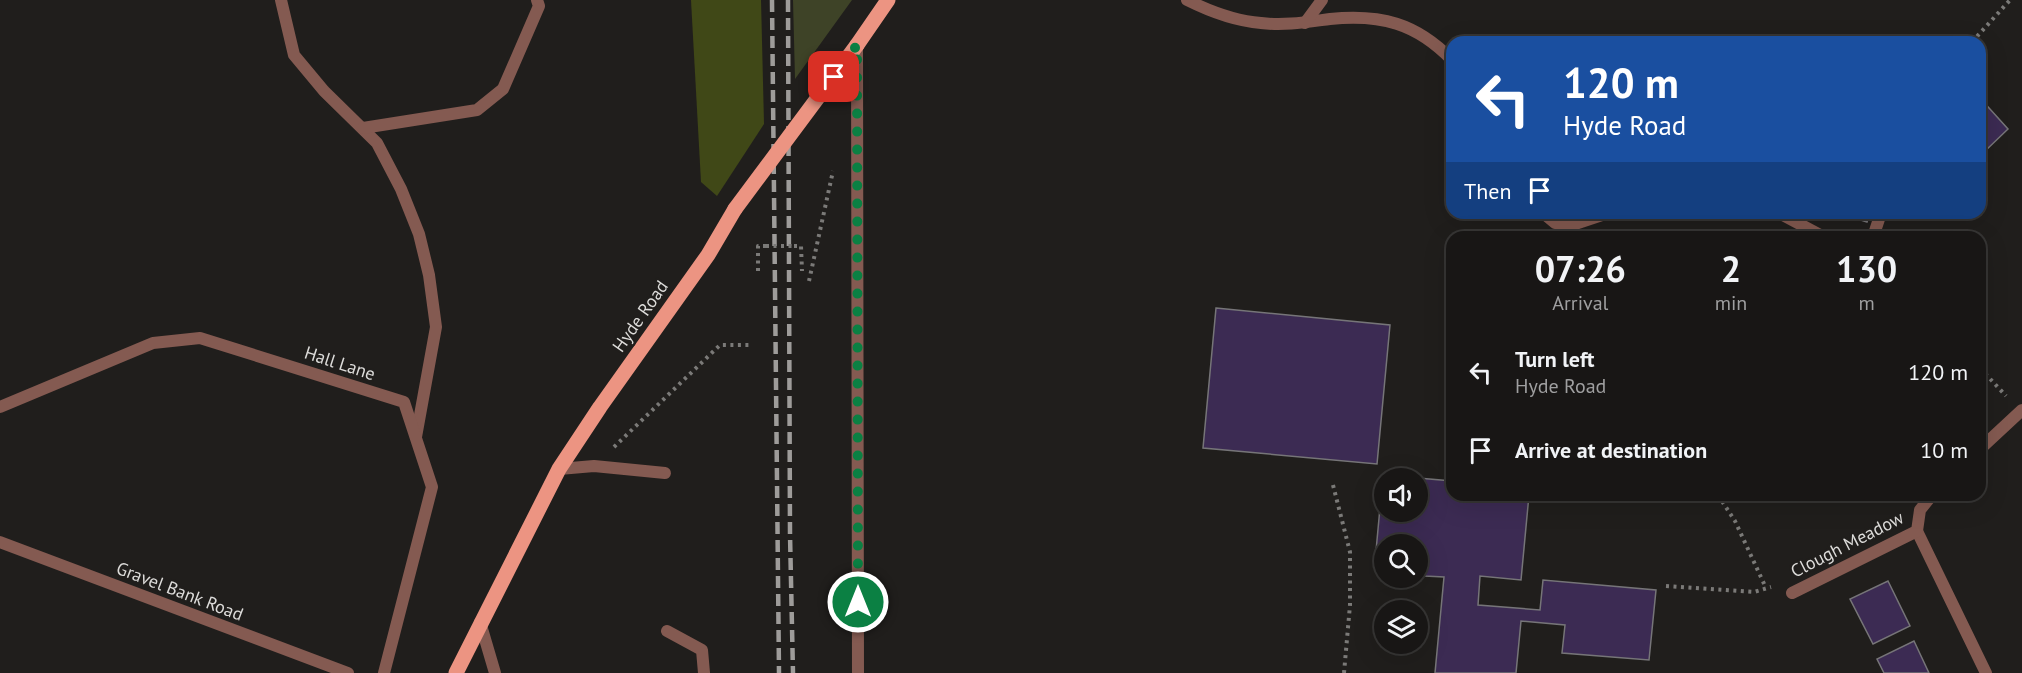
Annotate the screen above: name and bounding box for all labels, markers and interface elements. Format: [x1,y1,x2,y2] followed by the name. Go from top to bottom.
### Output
[808,51,859,102] pin
[1563,55,1679,110] text: 120 m
[817,60,850,93] icon: arrive
[1464,60,1542,138] icon: left
[1563,108,1686,142] text: Hyde Road
[1523,174,1556,207] icon: arrive
[1464,177,1511,205] text: Then
[1535,245,1626,292] text: 07:26
[1721,245,1741,292] text: 2
[1836,245,1897,292] text: 130
[607,276,673,356] street label: Hyde Road
[1552,290,1608,316] text: Arrival
[1715,290,1747,316] text: min
[1859,290,1875,316] text: m
[302,341,378,385] street label: Hall Lane
[1515,345,1595,373] text: Turn left
[1464,356,1497,389] icon: left
[1908,358,1968,386] text: 120 m
[1515,373,1606,399] text: Hyde Road
[1464,434,1497,467] icon: arrive
[1515,436,1707,464] text: Arrive at destination
[1920,436,1968,464] text: 10 m
[1374,468,1428,654] map controls
[1374,468,1428,522] button: sound
[1787,505,1908,582] street label: Clough Meadow
[1374,534,1428,588] button: search
[113,556,247,626] street label: Gravel Bank Road
[826,570,890,634] position arrow
[1374,600,1428,654] button: layers

